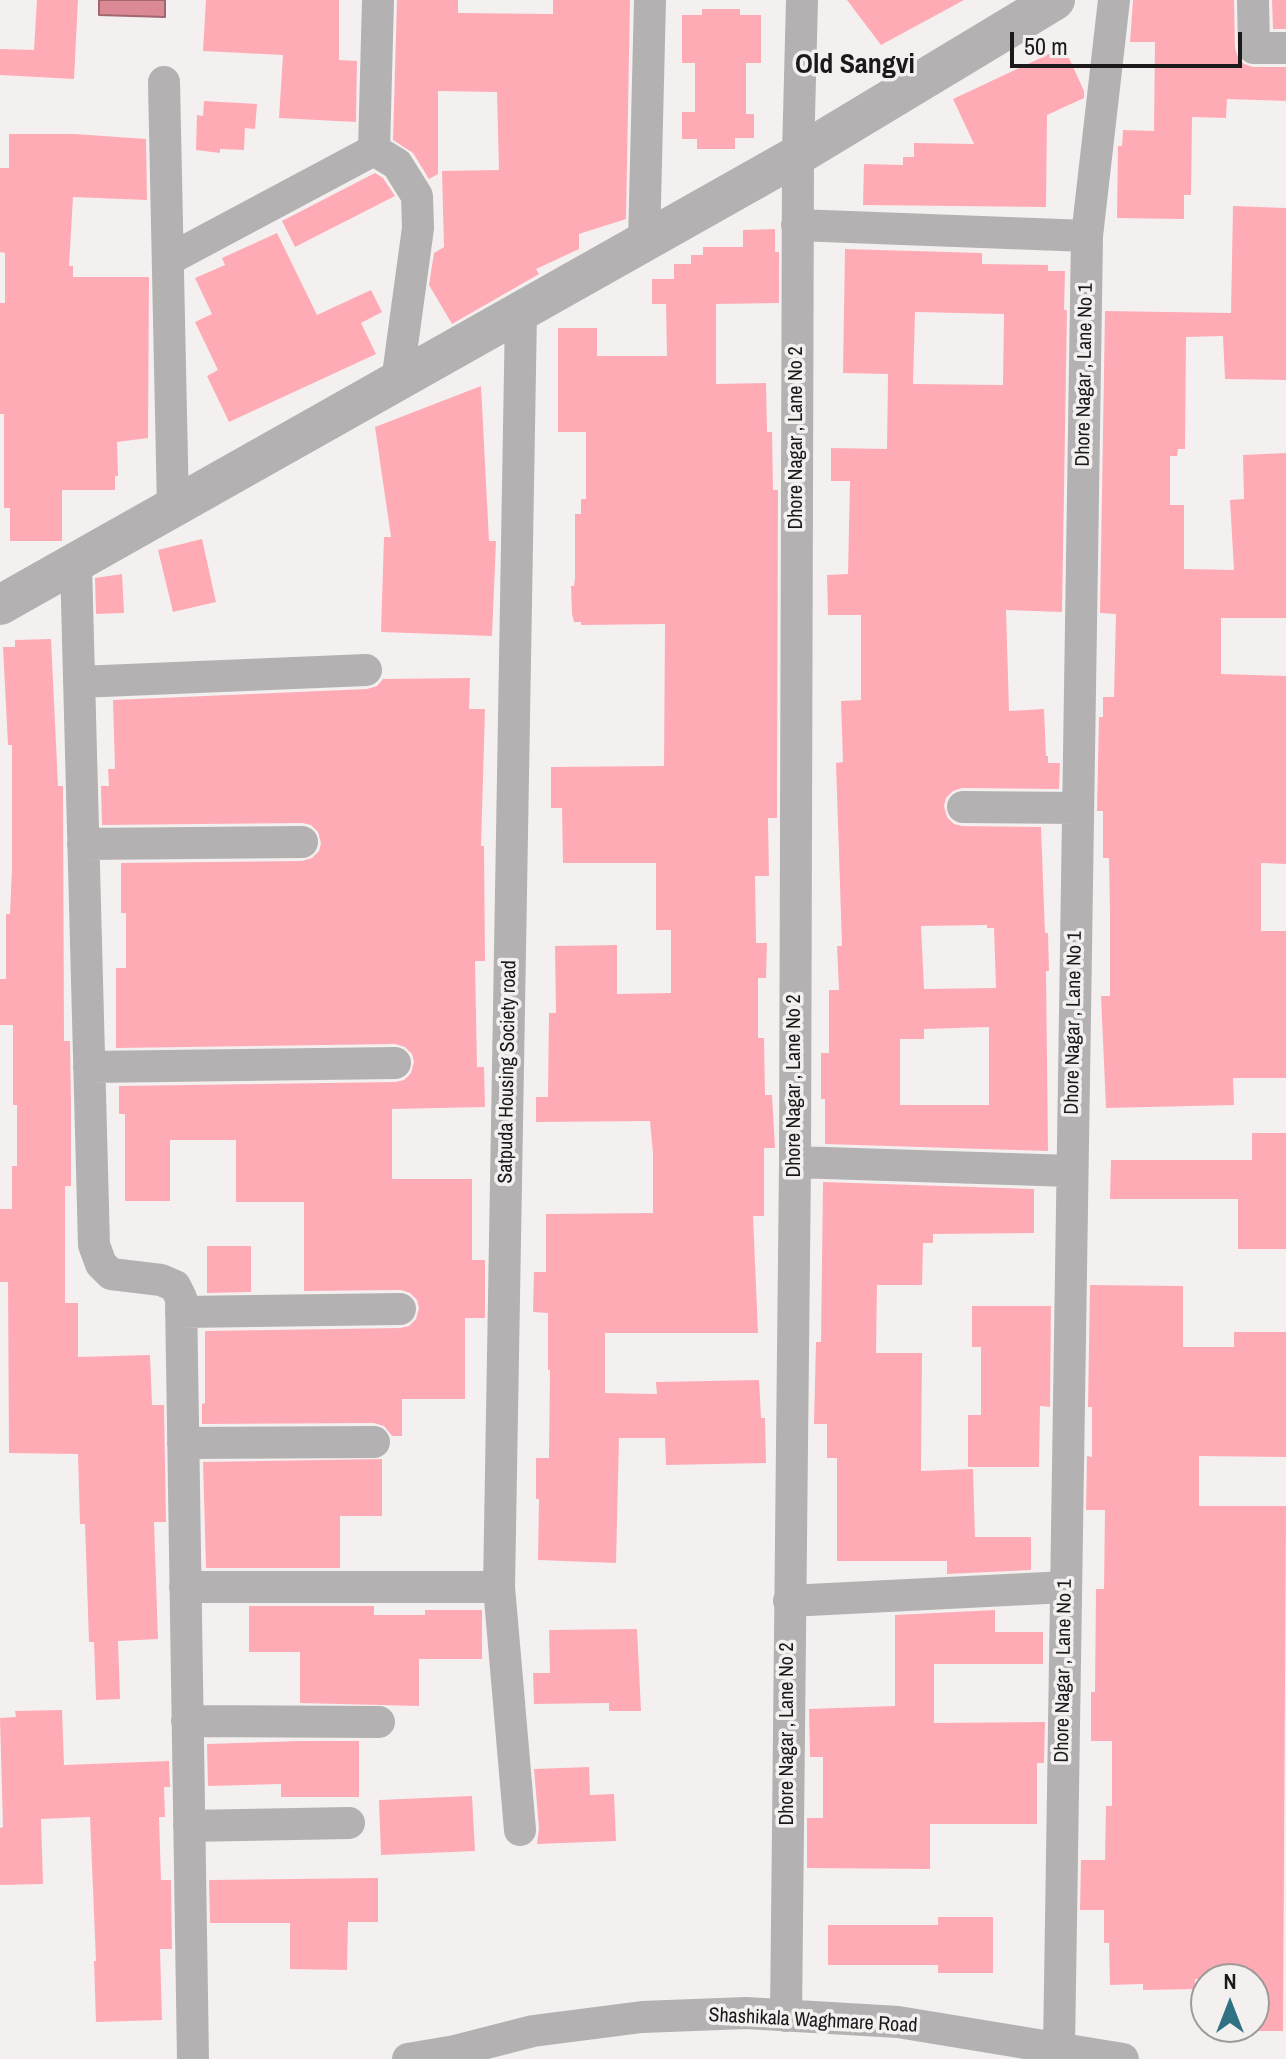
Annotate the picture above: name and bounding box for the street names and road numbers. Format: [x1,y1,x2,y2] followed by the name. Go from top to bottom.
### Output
[1071,283,1099,467] street label: Dhore Nagar , Lane No 1
[785,346,809,530] street label: Dhore Nagar , Lane No 2
[1060,931,1088,1115] street label: Dhore Nagar , Lane No 1
[494,960,522,1184] street label: Satpuda Housing Society road
[783,994,807,1178] street label: Dhore Nagar , Lane No 2
[1050,1579,1078,1763] street label: Dhore Nagar , Lane No 1
[776,1642,800,1826] street label: Dhore Nagar , Lane No 2
[708,2004,918,2038] street label: Shashikala Waghmare Road

